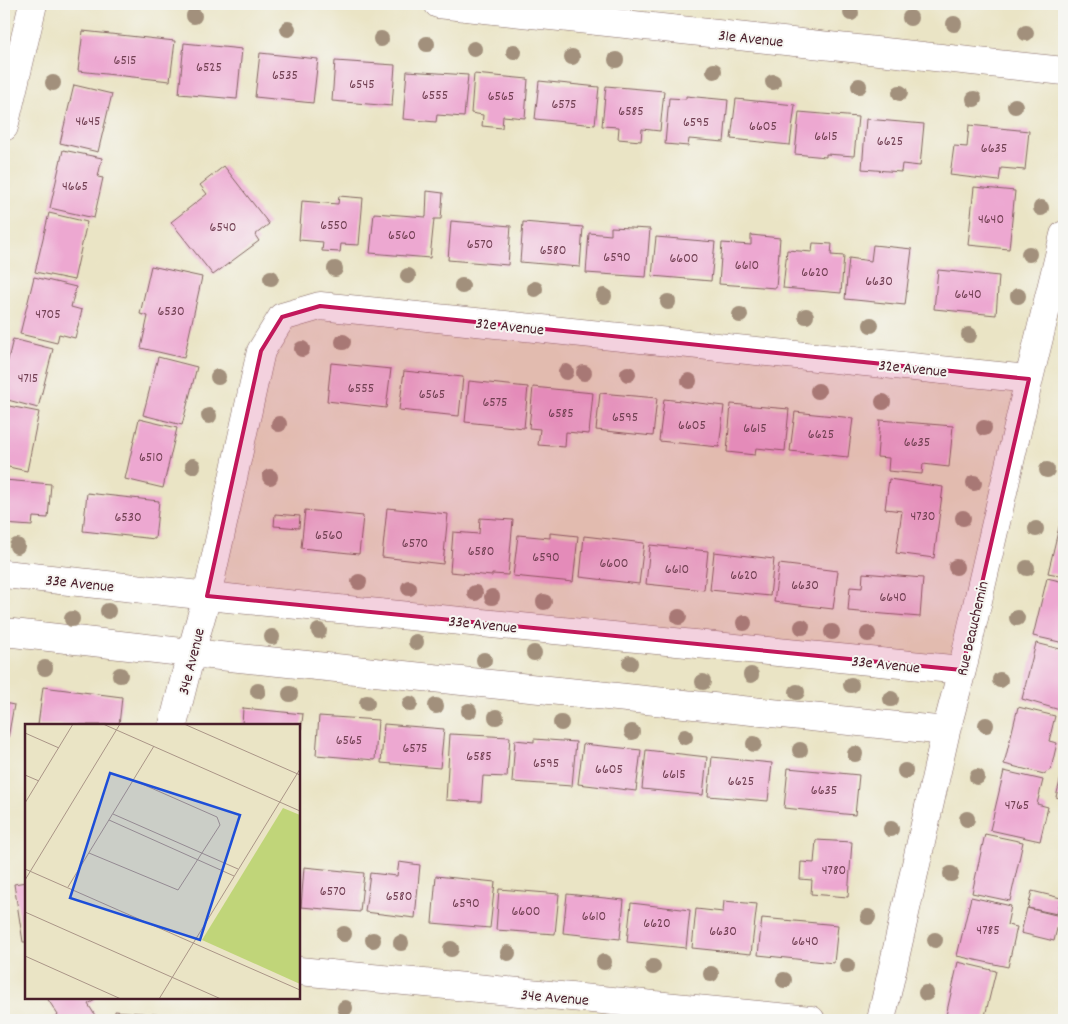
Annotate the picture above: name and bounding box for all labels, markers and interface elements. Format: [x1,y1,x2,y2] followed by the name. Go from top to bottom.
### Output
[717,25,784,54] street label: 31e Avenue
[114,51,136,71] house number: 6515
[196,58,222,78] house number: 6525
[272,66,298,86] house number: 6535
[349,75,375,95] house number: 6545
[422,86,448,106] house number: 6555
[488,87,514,107] house number: 6565
[551,95,577,115] house number: 6575
[618,102,644,122] house number: 6585
[76,112,100,132] house number: 4645
[683,113,709,133] house number: 6595
[749,117,777,137] house number: 6605
[814,127,838,147] house number: 6615
[877,132,903,152] house number: 6625
[981,139,1007,159] house number: 6635
[62,177,88,197] house number: 4665
[978,210,1004,230] house number: 4640
[320,216,348,236] house number: 6550
[210,218,236,238] house number: 6540
[388,226,416,246] house number: 6560
[467,235,493,255] house number: 6570
[540,241,566,261] house number: 6580
[603,248,631,268] house number: 6590
[670,249,698,269] house number: 6600
[735,256,759,276] house number: 6610
[801,263,829,283] house number: 6620
[865,272,893,292] house number: 6630
[954,285,982,305] house number: 6640
[157,302,185,322] house number: 6530
[35,305,61,325] house number: 4705
[474,312,545,343] street label: 32e Avenue
[877,354,948,385] street label: 32e Avenue
[18,369,38,389] house number: 4715
[348,379,374,399] house number: 6555
[419,385,445,405] house number: 6565
[482,393,508,413] house number: 6575
[548,404,574,424] house number: 6585
[612,408,638,428] house number: 6595
[678,416,706,436] house number: 6605
[743,419,767,439] house number: 6615
[808,425,834,445] house number: 6625
[904,433,930,453] house number: 6635
[139,448,163,468] house number: 6510
[910,507,936,527] house number: 4730
[114,508,142,528] house number: 6530
[315,526,343,546] house number: 6560
[402,534,428,554] house number: 6570
[468,542,494,562] house number: 6580
[532,548,560,568] house number: 6590
[600,554,628,574] house number: 6600
[665,560,689,580] house number: 6610
[730,566,758,586] house number: 6620
[44,569,115,600] street label: 33e Avenue
[791,576,819,596] house number: 6630
[951,579,995,678] street label: Rue Beauchemin
[879,588,907,608] house number: 6640
[447,610,518,641] street label: 33e Avenue
[173,626,212,697] street label: 34e Avenue
[850,650,921,681] street label: 33e Avenue
[25,724,300,999] inset map
[336,731,362,751] house number: 6565
[402,739,428,759] house number: 6575
[466,747,492,767] house number: 6585
[533,754,559,774] house number: 6595
[595,760,623,780] house number: 6605
[662,765,686,785] house number: 6615
[728,772,754,792] house number: 6625
[811,781,837,801] house number: 6635
[1005,796,1029,816] house number: 4765
[822,861,846,881] house number: 4780
[320,882,346,902] house number: 6570
[386,887,412,907] house number: 6580
[452,894,480,914] house number: 6590
[512,902,540,922] house number: 6600
[582,907,606,927] house number: 6610
[643,914,671,934] house number: 6620
[976,921,1000,941] house number: 4785
[709,922,737,942] house number: 6630
[791,932,819,952] house number: 6640
[520,984,590,1013] street label: 34e Avenue

